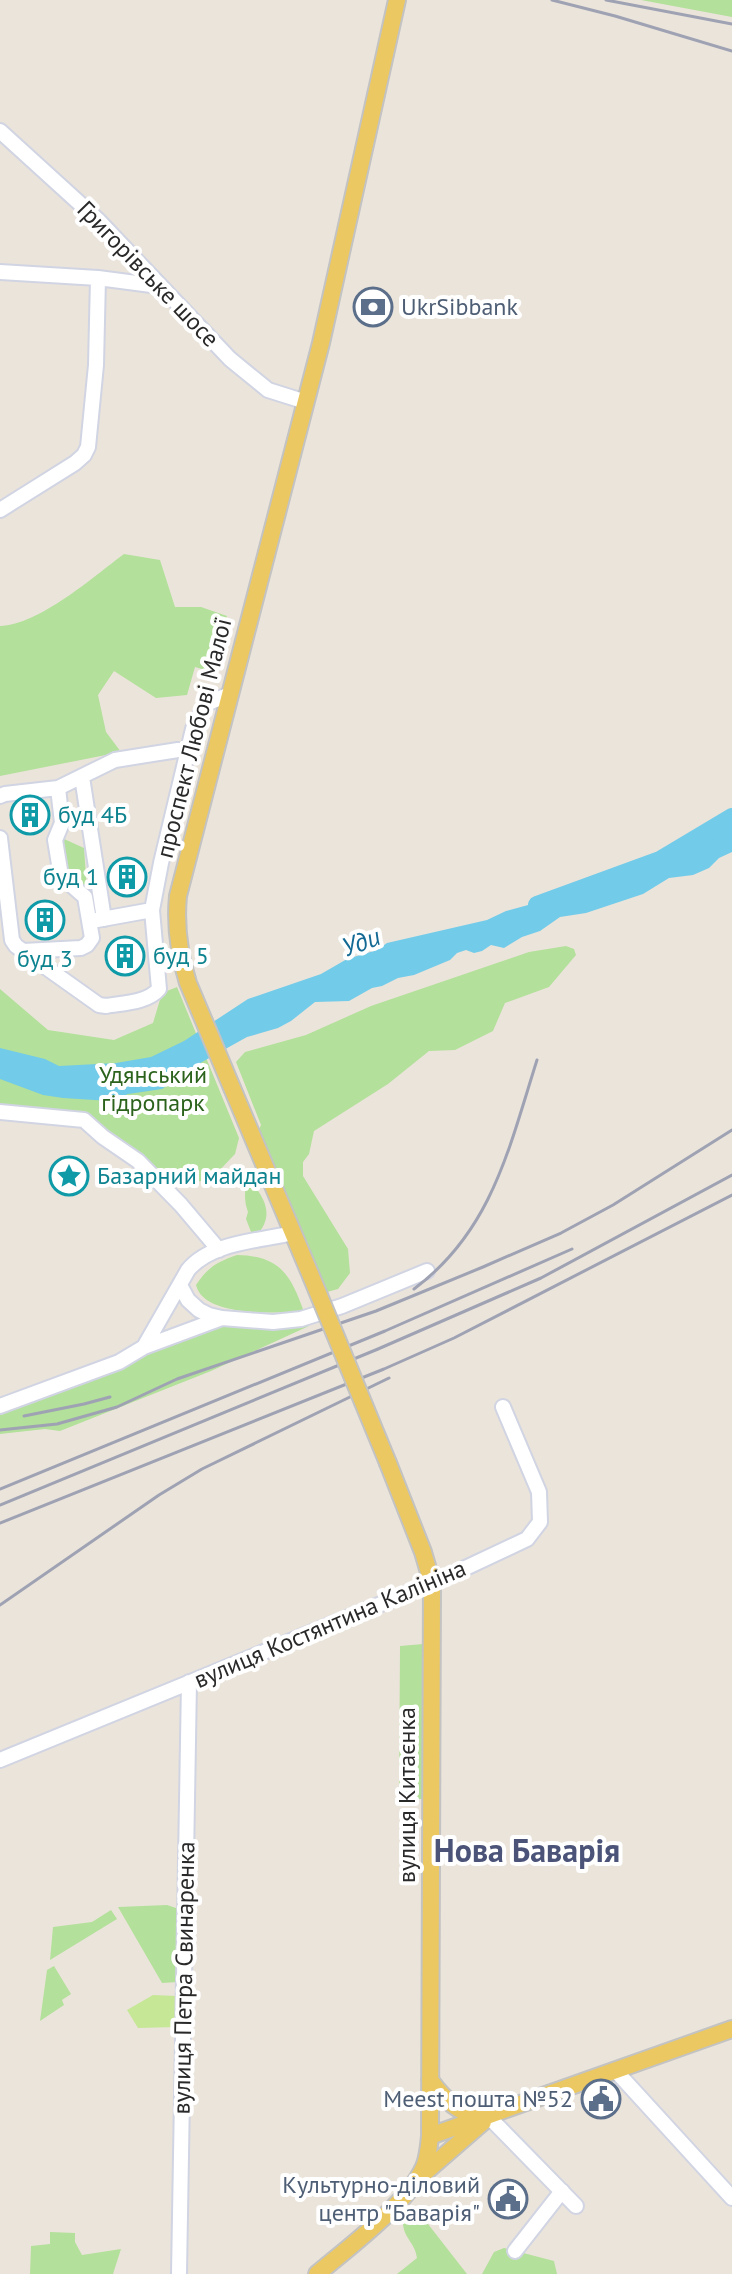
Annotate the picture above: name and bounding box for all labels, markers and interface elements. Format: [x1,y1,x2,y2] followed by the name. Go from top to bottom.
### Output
[71,194,226,353] street label: Григорівське шосе
[352,286,394,328] bank icon: UkrSibbank
[401,291,518,322] place label: UkrSibbank
[149,615,238,861] street label: проспект Любові Малої
[9,794,51,836] building icon: буд 4Б
[58,799,127,830] place label: буд 4Б
[106,856,148,898] building icon: буд 1
[43,861,99,892] place label: буд 1
[24,899,66,941] building icon: буд 3
[337,919,385,964] water label: Уди
[104,935,146,977] building icon: буд 5
[153,940,209,971] place label: буд 5
[17,943,73,974] place label: буд 3
[99,1059,207,1118] park label: Удянський гідропарк
[48,1155,90,1197] place icon: Базарний майдан
[97,1160,282,1191] place label: Базарний майдан
[189,1552,470,1695] street label: вулиця Костянтина Калініна
[391,1707,422,1883] street label: вулиця Китаєнка
[434,1829,620,1871] district label: Нова Баварія
[166,1841,201,2115] street label: вулиця Петра Свинаренка
[580,2078,622,2120] public building icon: Meest пошта №52
[383,2083,573,2114] place label: Meest пошта №52
[282,2169,480,2228] place label: Культурно-діловий центр "Баварія"
[487,2178,529,2220] public building icon: Культурно-діловий центр "Баварія"

